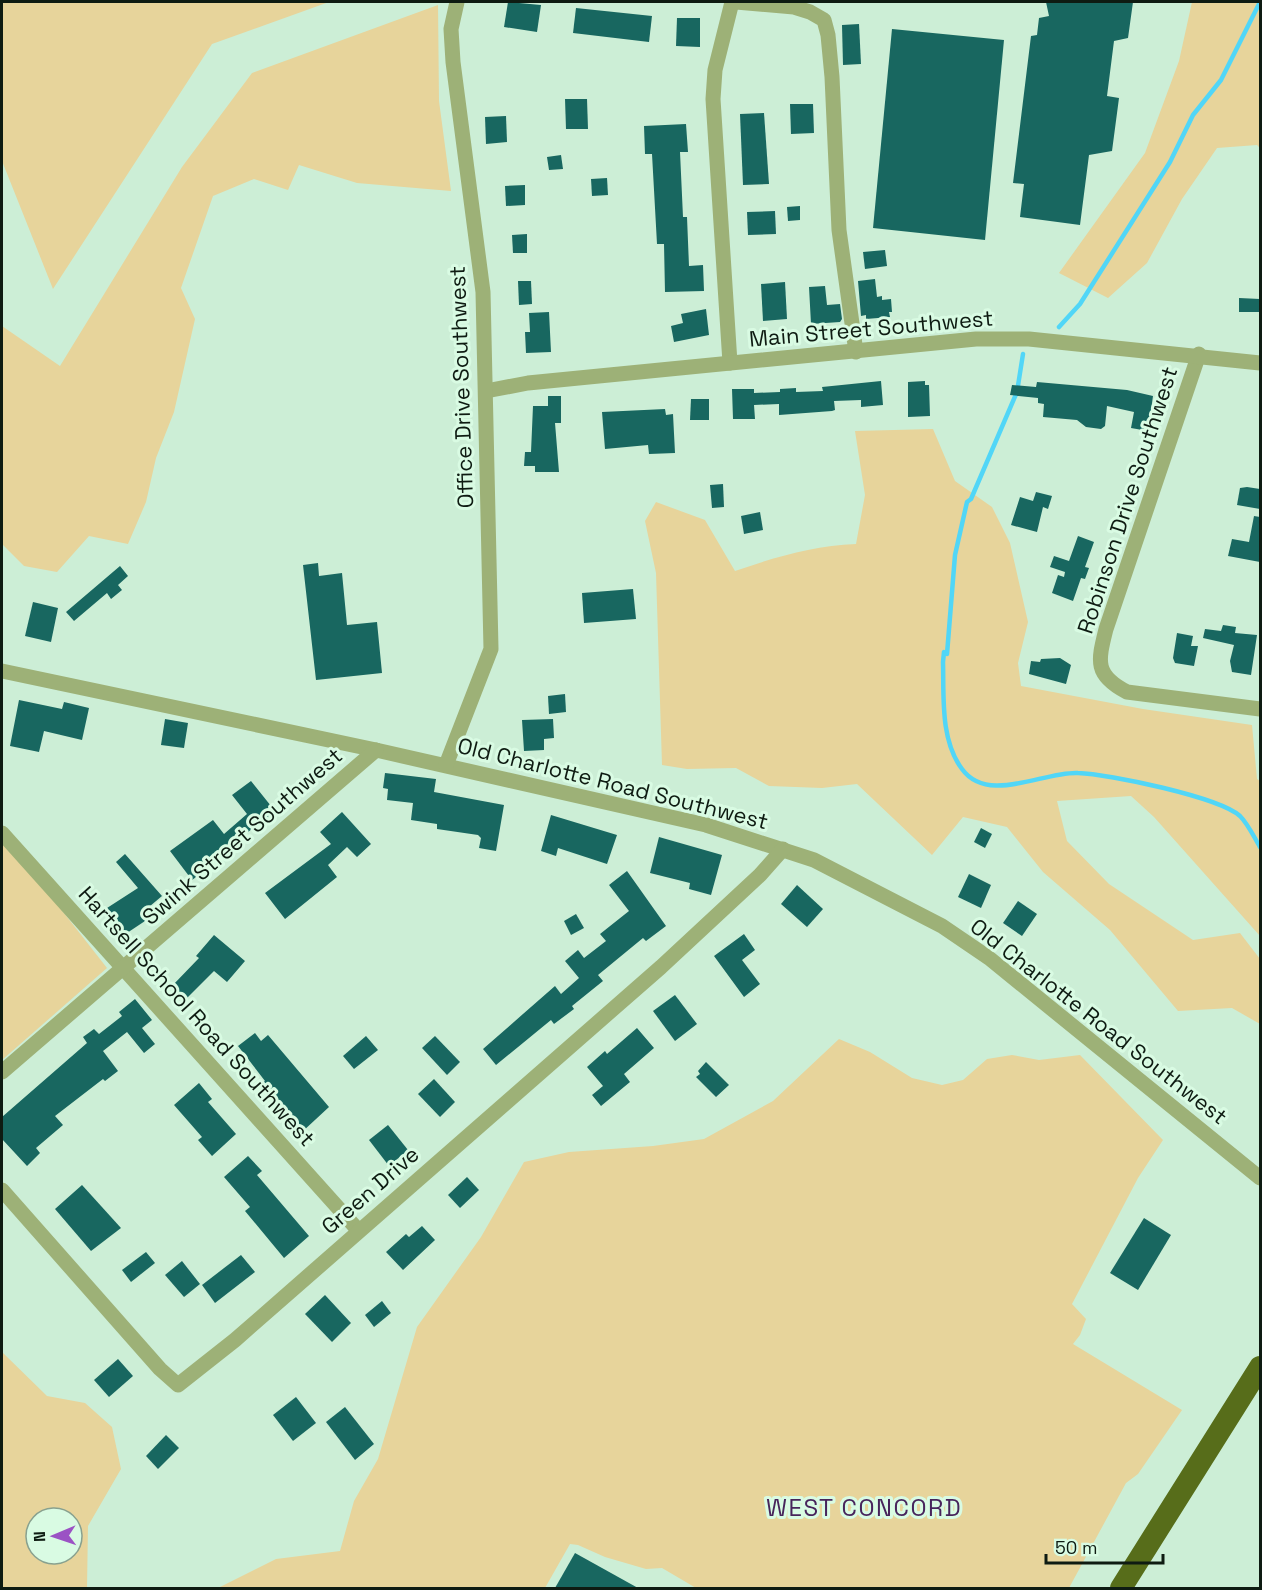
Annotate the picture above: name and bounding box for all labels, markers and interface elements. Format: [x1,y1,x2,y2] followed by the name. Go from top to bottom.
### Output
[443,265,479,509] street label: Office Drive Southwest
[748,303,994,353] street label: Main Street Southwest
[1071,363,1183,637] street label: Robinson Drive Southwest
[455,731,771,835] street label: Old Charlotte Road Southwest
[136,741,348,931] street label: Swink Street Southwest
[73,880,321,1152] street label: Hartsell School Road Southwest
[965,912,1233,1130] street label: Old Charlotte Road Southwest
[315,1140,425,1240] street label: Green Drive
[766,1492,962,1523] district label: WEST CONCORD
[24,1506,84,1566] north arrow
[1046,1527,1163,1565] scale bar
[29,1531,50,1542] text: N
[1055,1536,1097,1559] text: 50 m

